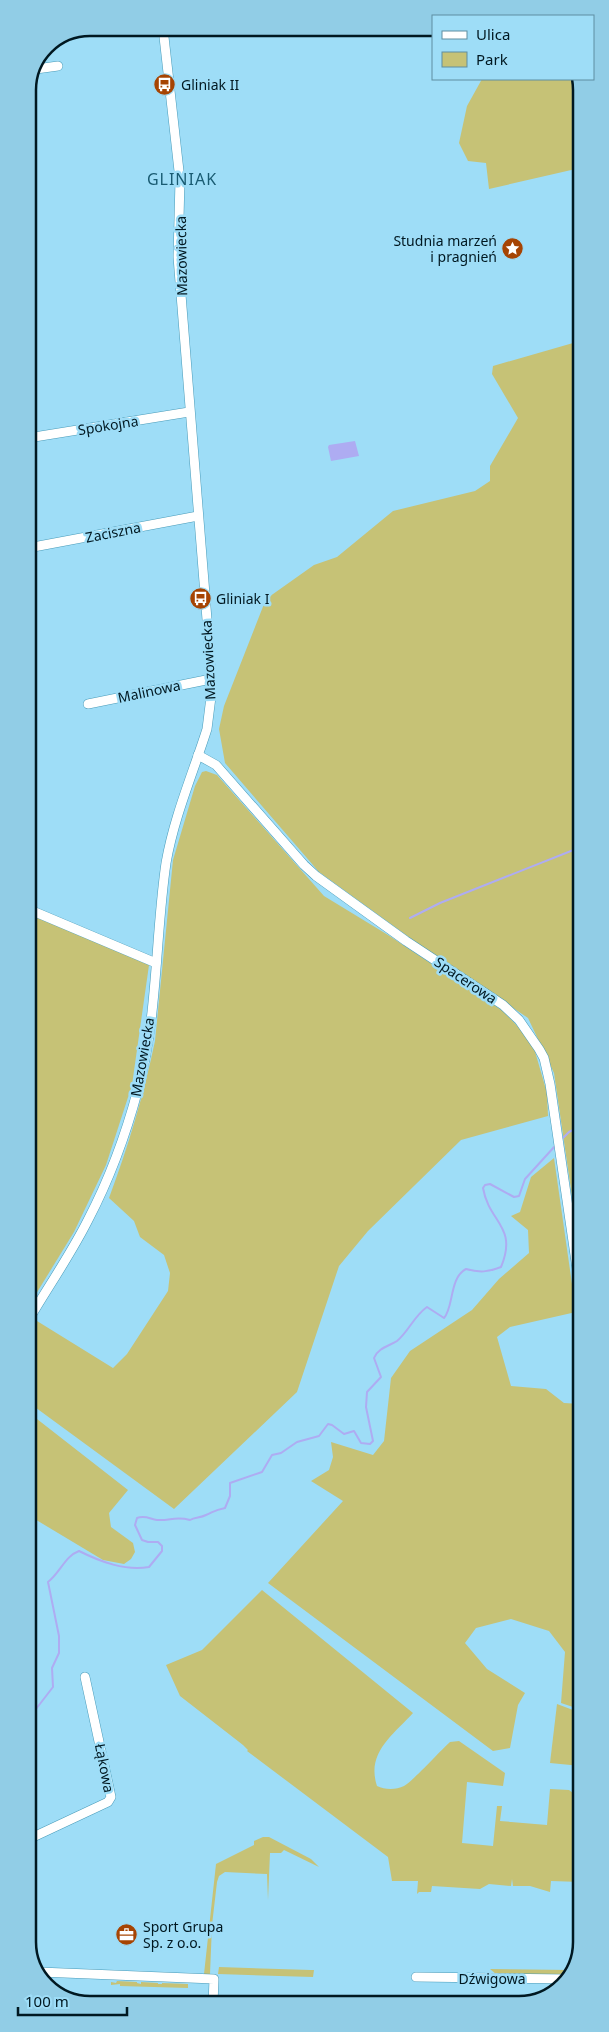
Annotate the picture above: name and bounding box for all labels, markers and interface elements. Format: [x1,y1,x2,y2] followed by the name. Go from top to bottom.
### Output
[432,15,594,80] legend
[476,24,510,44] text: Ulica
[476,49,508,69] text: Park
[153,72,177,96] bus stop icon: Gliniak II
[181,75,239,94] place label: Gliniak II
[147,168,217,190] district label: GLINIAK
[171,216,191,296] street label: Mazowiecka
[393,231,497,266] place label: Studnia marzeń i pragnień
[501,236,525,260] place icon: Studnia marzeń i pragnień
[76,411,140,439] street label: Spokojna
[84,517,142,547] street label: Zaciszna
[188,586,212,610] bus stop icon: Gliniak I
[216,589,270,608] place label: Gliniak I
[196,620,220,700] street label: Mazowiecka
[116,675,182,707] street label: Malinowa
[431,952,501,1008] street label: Spacerowa
[126,1016,158,1098] street label: Mazowiecka
[91,1742,119,1794] street label: Łąkowa
[143,1917,223,1952] place label: Sport Grupa Sp. z o.o.
[115,1922,139,1946] office icon: Sport Grupa Sp. z o.o.
[458,1969,526,1988] street label: Dźwigowa
[18,1984,126,2016] scale bar
[25,1991,69,2011] text: 100 m

